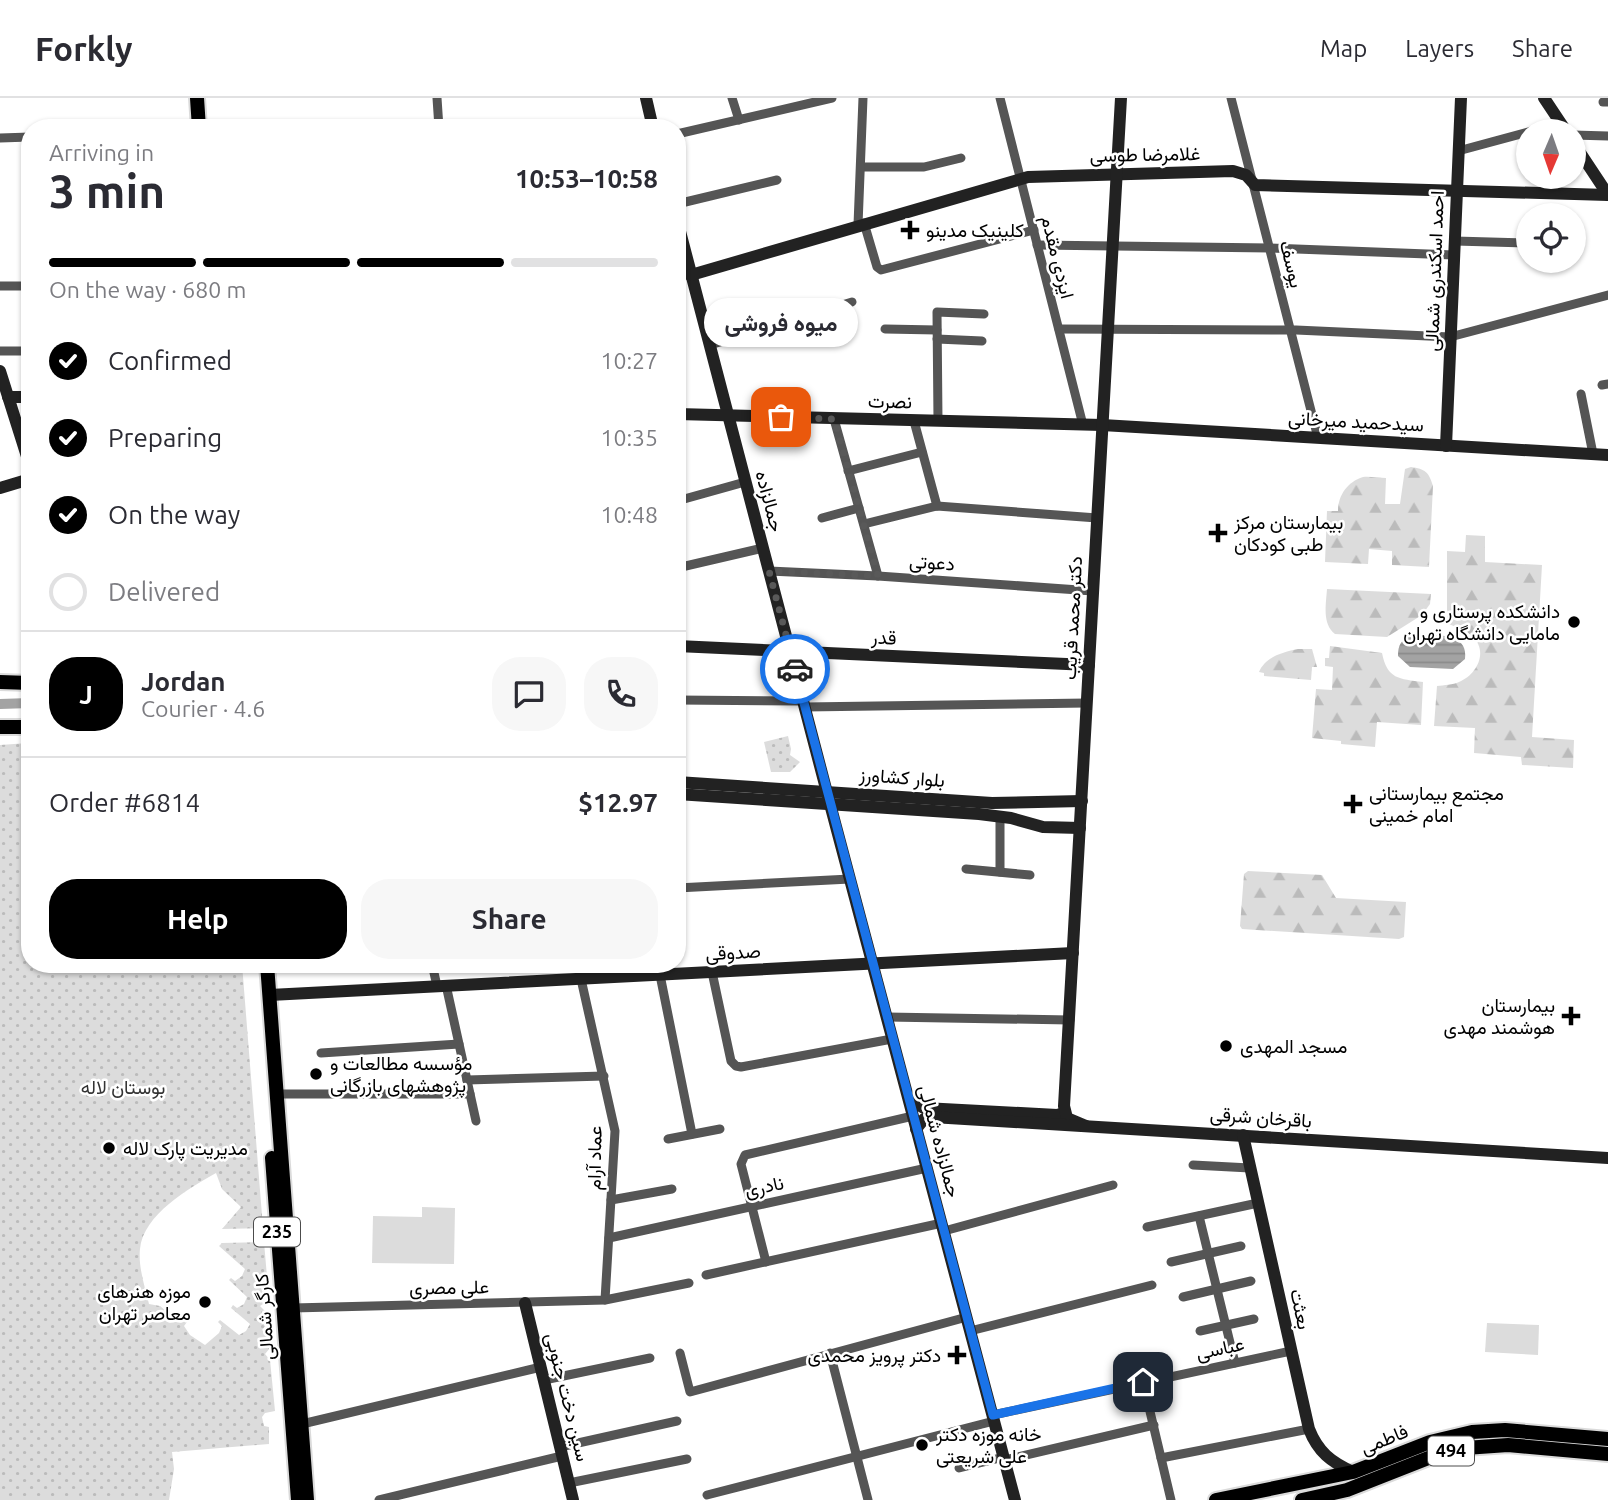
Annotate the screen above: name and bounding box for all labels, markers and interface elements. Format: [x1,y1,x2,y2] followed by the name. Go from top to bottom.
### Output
[35,30,132,67] text: Forkly
[1320,35,1367,62] text: Map
[1405,35,1474,62] text: Layers
[1512,35,1573,62] text: Share
[1516,119,1586,189] north arrow
[1516,119,1586,273] map controls
[49,140,154,165] text: Arriving in
[1089,142,1201,167] street label: غلامرضا طوسی
[515,164,658,193] text: 10:53–10:58
[49,165,165,217] text: 3 min
[1420,190,1449,352] street label: احمد اسکندری شمالی
[1516,203,1586,273] button: locate
[1035,213,1079,301] street label: ایزدی مقدم
[926,219,1024,242] place label: کلینیک مدینو
[900,220,920,240] marker: کلینیک مدینو
[1275,238,1308,290] street label: یوسف
[49,277,246,302] text: On the way · 680 m
[704,298,858,347] callout: میوه فروشی
[725,310,837,335] text: میوه فروشی
[49,342,87,380] icon: check
[108,346,232,375] text: Confirmed
[600,348,658,373] text: 10:27
[751,387,811,447] pin
[868,390,912,413] street label: نصرت
[762,398,800,436] icon: bag
[1287,406,1424,437] street label: سیدحمید میرخانی
[49,419,87,457] icon: check
[108,423,222,452] text: Preparing
[600,425,658,450] text: 10:35
[750,468,789,534] street label: جمالزاده
[49,496,87,534] icon: check
[108,500,240,529] text: On the way
[600,502,658,527] text: 10:48
[1233,511,1343,556] place label: بیمارستان مرکز طبی کودکان
[1208,523,1228,543] marker: بیمارستان مرکز طبی کودکان
[908,549,956,576] street label: دعوتی
[1058,556,1087,680] street label: دکتر محمد قریب
[108,577,220,606] text: Delivered
[1403,600,1560,645] place label: دانشکده پرستاری و مامایی دانشگاه تهران
[1566,614,1582,630] marker: دانشکده پرستاری و مامایی دانشگاه تهران
[870,625,897,650] street label: قدر
[760,634,830,704] courier
[776,650,814,688] icon: car
[492,657,566,731] button: chat
[584,657,658,731] button: phone
[141,667,226,696] text: Jordan
[79,680,93,709] text: J
[141,696,265,721] text: Courier · 4.6
[857,763,946,792] street label: بلوار کشاورز
[1369,782,1504,828] place label: مجتمع بیمارستانی امام خمینی
[49,788,200,817] text: Order #6814
[578,788,658,817] text: $12.97
[1343,794,1363,814] marker: مجتمع بیمارستانی امام خمینی
[49,879,347,959] button: Help
[361,879,658,959] button: Share
[705,940,761,965] street label: صدوقی
[1444,994,1555,1039] place label: بیمارستان هوشمند مهدی
[1561,1006,1581,1026] marker: بیمارستان هوشمند مهدی
[1240,1035,1347,1058] place label: مسجد المهدی
[1218,1038,1234,1054] marker: مسجد المهدی
[330,1052,472,1099] place label: مؤسسه مطالعات و پژوهشهای بازرگانی
[308,1066,324,1082] marker: مؤسسه مطالعات و پژوهشهای بازرگانی
[81,1076,165,1099] park label: بوستان لاله
[913,1082,966,1200] street label: جمالزاده شمالی
[1209,1102,1313,1133] street label: باقرخان شرقی
[582,1126,608,1190] street label: عماد آرام
[123,1137,248,1162] place label: مدیریت پارک لاله
[101,1140,117,1156] marker: مدیریت پارک لاله
[742,1171,786,1202] street label: نادری
[254,1218,300,1246] road number: 235
[250,1273,279,1361] street label: کارگر شمالی
[409,1275,489,1300] street label: علی مصری
[97,1280,191,1325] place label: موزه هنرهای معاصر تهران
[1285,1287,1316,1332] street label: بعثت
[197,1294,213,1310] marker: موزه هنرهای معاصر تهران
[540,1330,595,1464] street label: سین دخت جنوبی
[1194,1332,1246,1365] street label: عباسی
[807,1344,941,1369] place label: دکتر پرویز محمدی
[947,1345,967,1365] marker: دکتر پرویز محمدی
[1113,1352,1173,1412] pin
[1124,1363,1162,1401] icon: home
[1357,1420,1411,1459] street label: فاطمی
[935,1423,1042,1468] place label: خانه موزه دکتر علی شریعتی
[1428,1436,1474,1466] road number: 494
[914,1437,930,1453] marker: خانه موزه دکتر علی شریعتی

